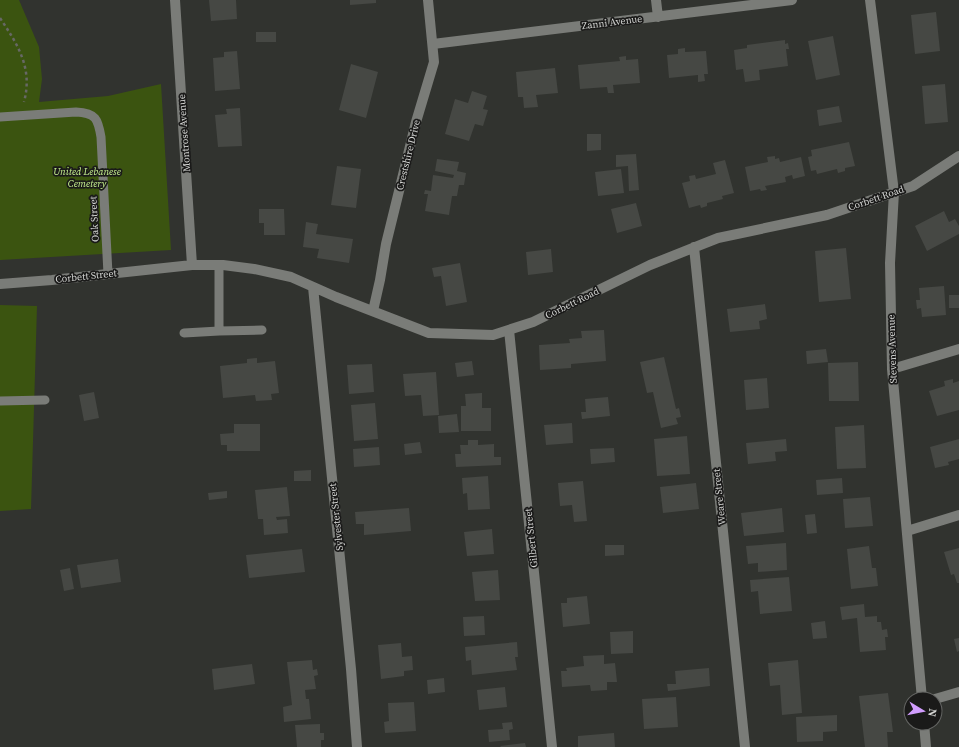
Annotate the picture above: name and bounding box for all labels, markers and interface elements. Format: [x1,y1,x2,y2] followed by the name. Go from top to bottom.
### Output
[581,12,643,32] street label: Zanni Avenue
[175,94,193,172] street label: Montrose Avenue
[393,118,423,192] street label: Crestshire Drive
[53,165,121,190] park label: United Lebanese Cemetery
[846,182,906,214] street label: Corbett Road
[86,195,102,242] street label: Oak Street
[55,266,118,286] street label: Corbett Street
[543,284,601,322] street label: Corbett Road
[884,314,900,384] street label: Stevens Avenue
[710,468,728,526] street label: Weare Street
[326,482,346,551] street label: Sylvester Street
[521,507,541,568] street label: Gilbert Street
[903,691,943,731] north arrow
[924,707,940,718] text: N

